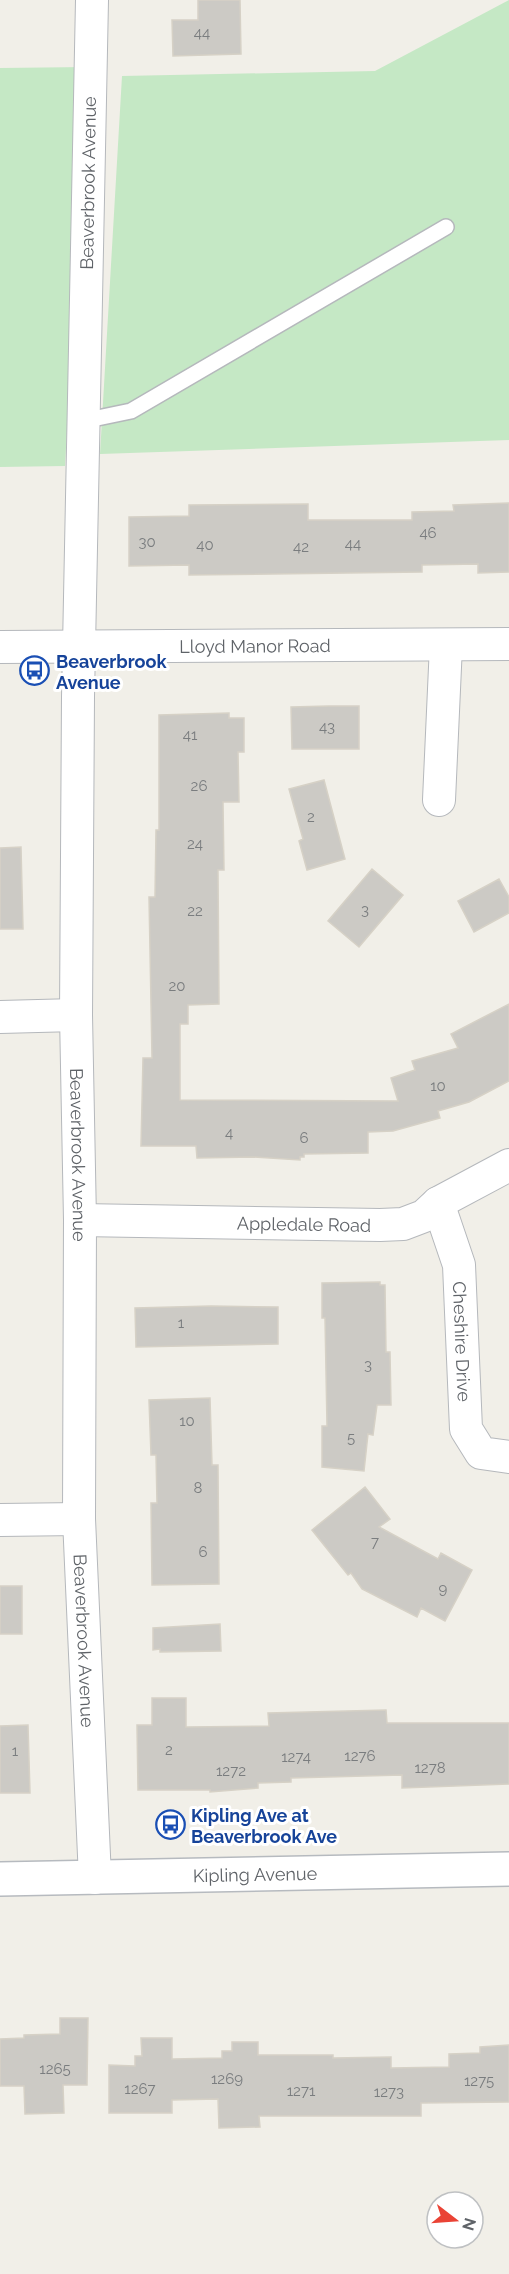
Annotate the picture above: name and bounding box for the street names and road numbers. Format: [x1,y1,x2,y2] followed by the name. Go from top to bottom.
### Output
[76,96,100,270] street label: Beaverbrook Avenue
[179,635,331,656] street label: Lloyd Manor Road
[67,1068,91,1242] street label: Beaverbrook Avenue
[237,1212,371,1235] street label: Appledale Road
[449,1281,475,1403] street label: Cheshire Drive
[70,1553,99,1728] street label: Beaverbrook Avenue
[193,1862,318,1886] street label: Kipling Avenue

